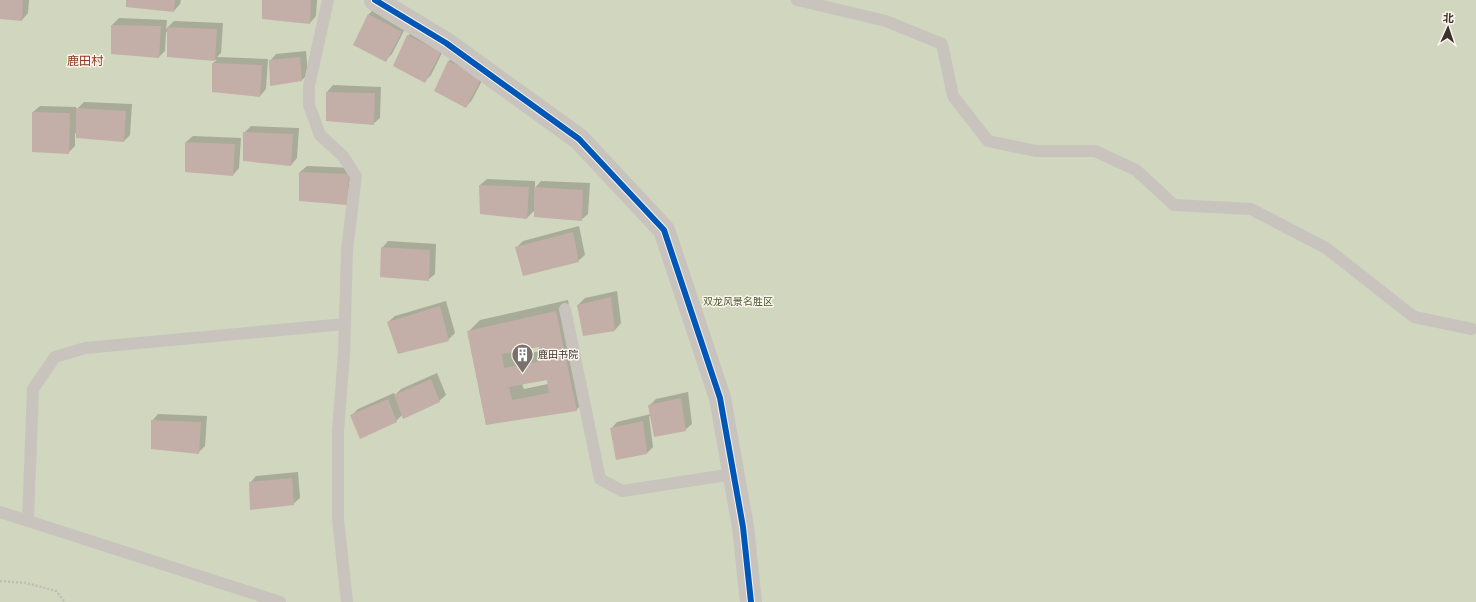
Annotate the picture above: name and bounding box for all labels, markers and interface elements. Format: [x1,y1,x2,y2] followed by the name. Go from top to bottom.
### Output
[1428,8,1468,48] north arrow
[1443,12,1454,24] text: 北
[67,54,104,68] district label: 鹿田村
[703,296,773,307] park label: 双龙风景名胜区
[509,341,535,374] building icon: 鹿田书院
[538,349,578,360] place label: 鹿田书院

